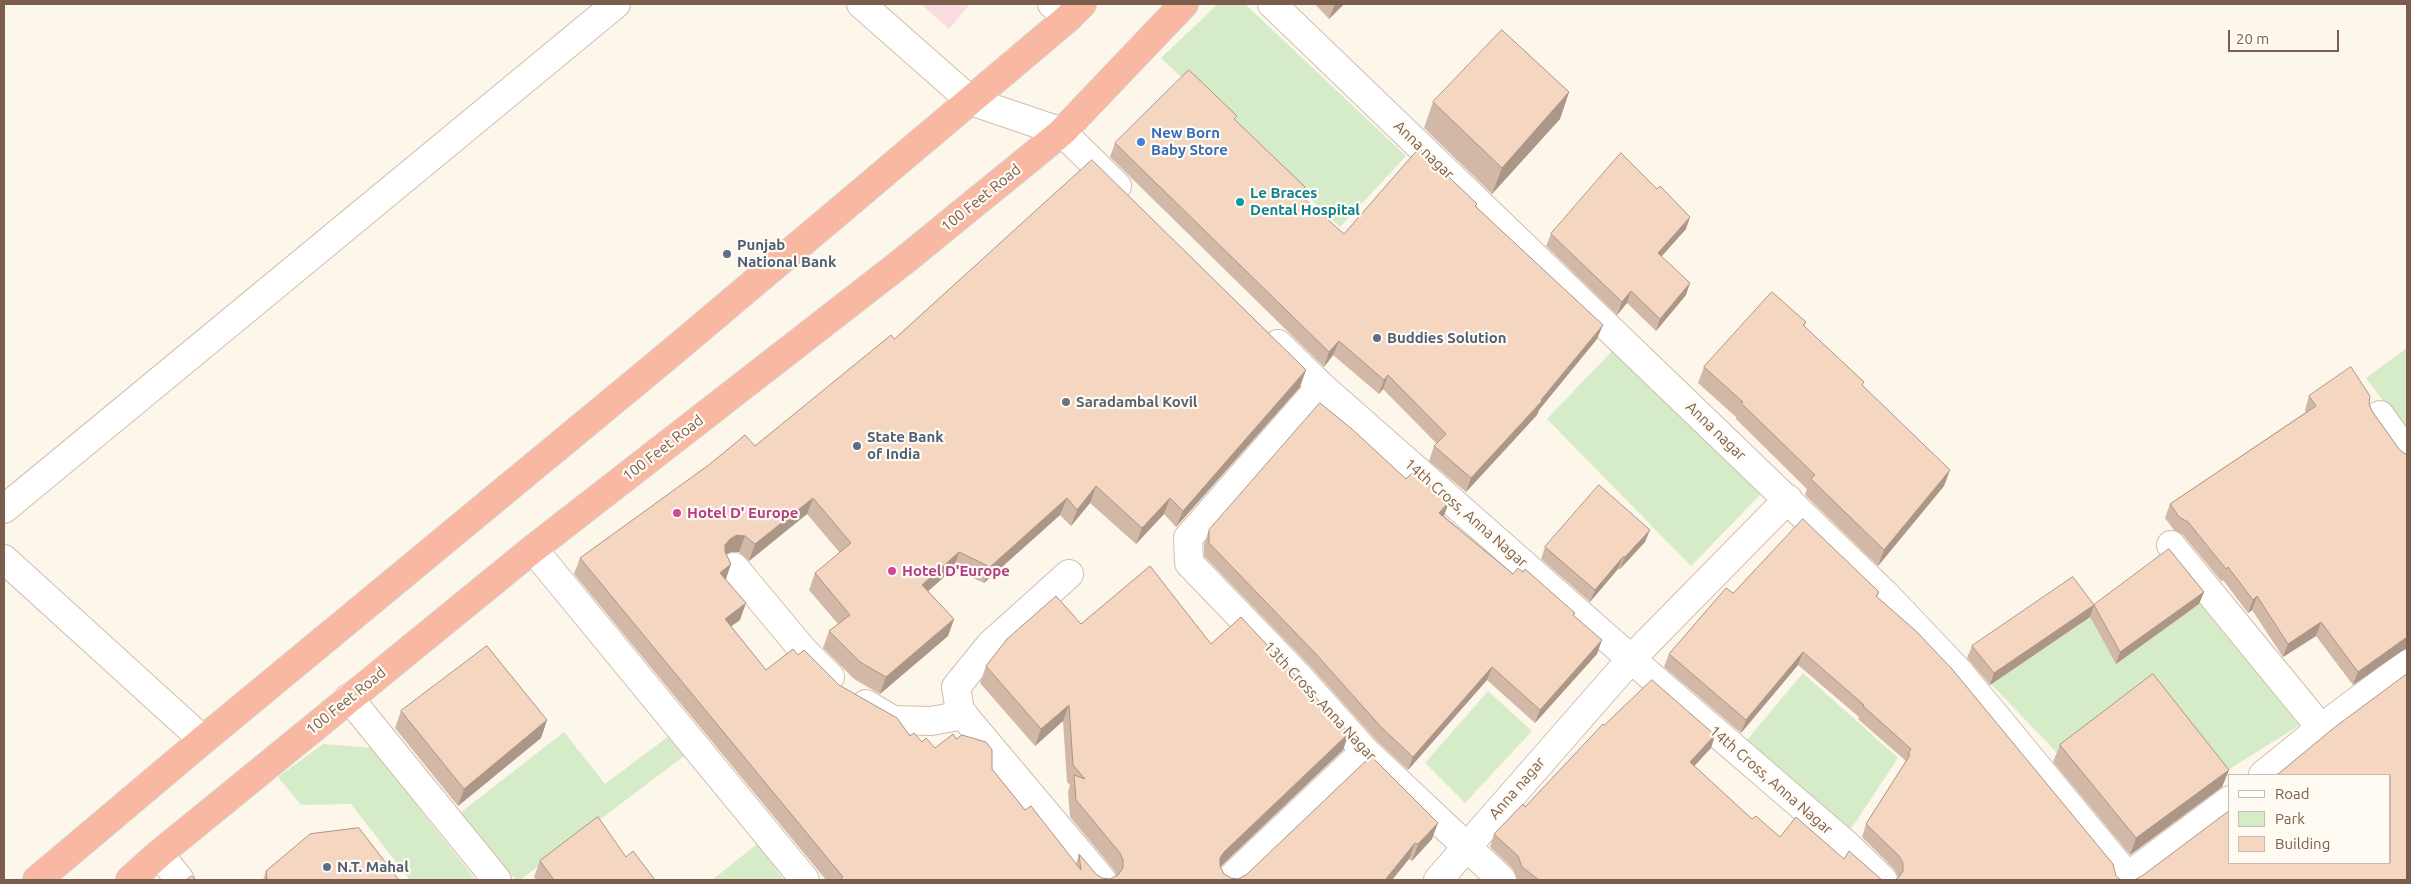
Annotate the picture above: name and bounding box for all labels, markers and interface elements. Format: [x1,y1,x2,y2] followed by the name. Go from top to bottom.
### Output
[2231,20,2342,52] scale bar
[2236,30,2269,47] text: 20 m
[1390,117,1458,183] street label: Anna nagar
[1151,124,1228,159] place label: New Born Baby Store
[1135,136,1147,148] marker: New Born Baby Store
[938,160,1024,236] street label: 100 Feet Road
[1250,184,1360,219] place label: Le Braces Dental Hospital
[1234,196,1246,208] marker: Le Braces Dental Hospital
[737,236,836,271] place label: Punjab National Bank
[721,248,733,260] marker: Punjab National Bank
[1387,329,1506,347] place label: Buddies Solution
[1371,332,1383,344] marker: Buddies Solution
[1076,393,1197,411] place label: Saradambal Kovil
[1060,396,1072,408] marker: Saradambal Kovil
[1682,398,1750,464] street label: Anna nagar
[619,411,707,485] street label: 100 Feet Road
[867,428,944,463] place label: State Bank of India
[851,440,863,452] marker: State Bank of India
[1401,455,1531,571] street label: 14th Cross, Anna Nagar
[687,504,798,522] place label: Hotel D' Europe
[671,507,683,519] marker: Hotel D' Europe
[902,562,1010,580] place label: Hotel D'Europe
[886,565,898,577] marker: Hotel D'Europe
[1260,637,1380,765] street label: 13th Cross, Anna Nagar
[303,663,389,739] street label: 100 Feet Road
[1706,722,1836,838] street label: 14th Cross, Anna Nagar
[1485,753,1549,823] street label: Anna nagar
[2228,774,2391,864] legend
[2275,785,2310,802] text: Road
[2275,810,2305,827] text: Park
[2275,835,2330,852] text: Building
[337,858,409,876] place label: N.T. Mahal
[321,861,333,873] marker: N.T. Mahal

